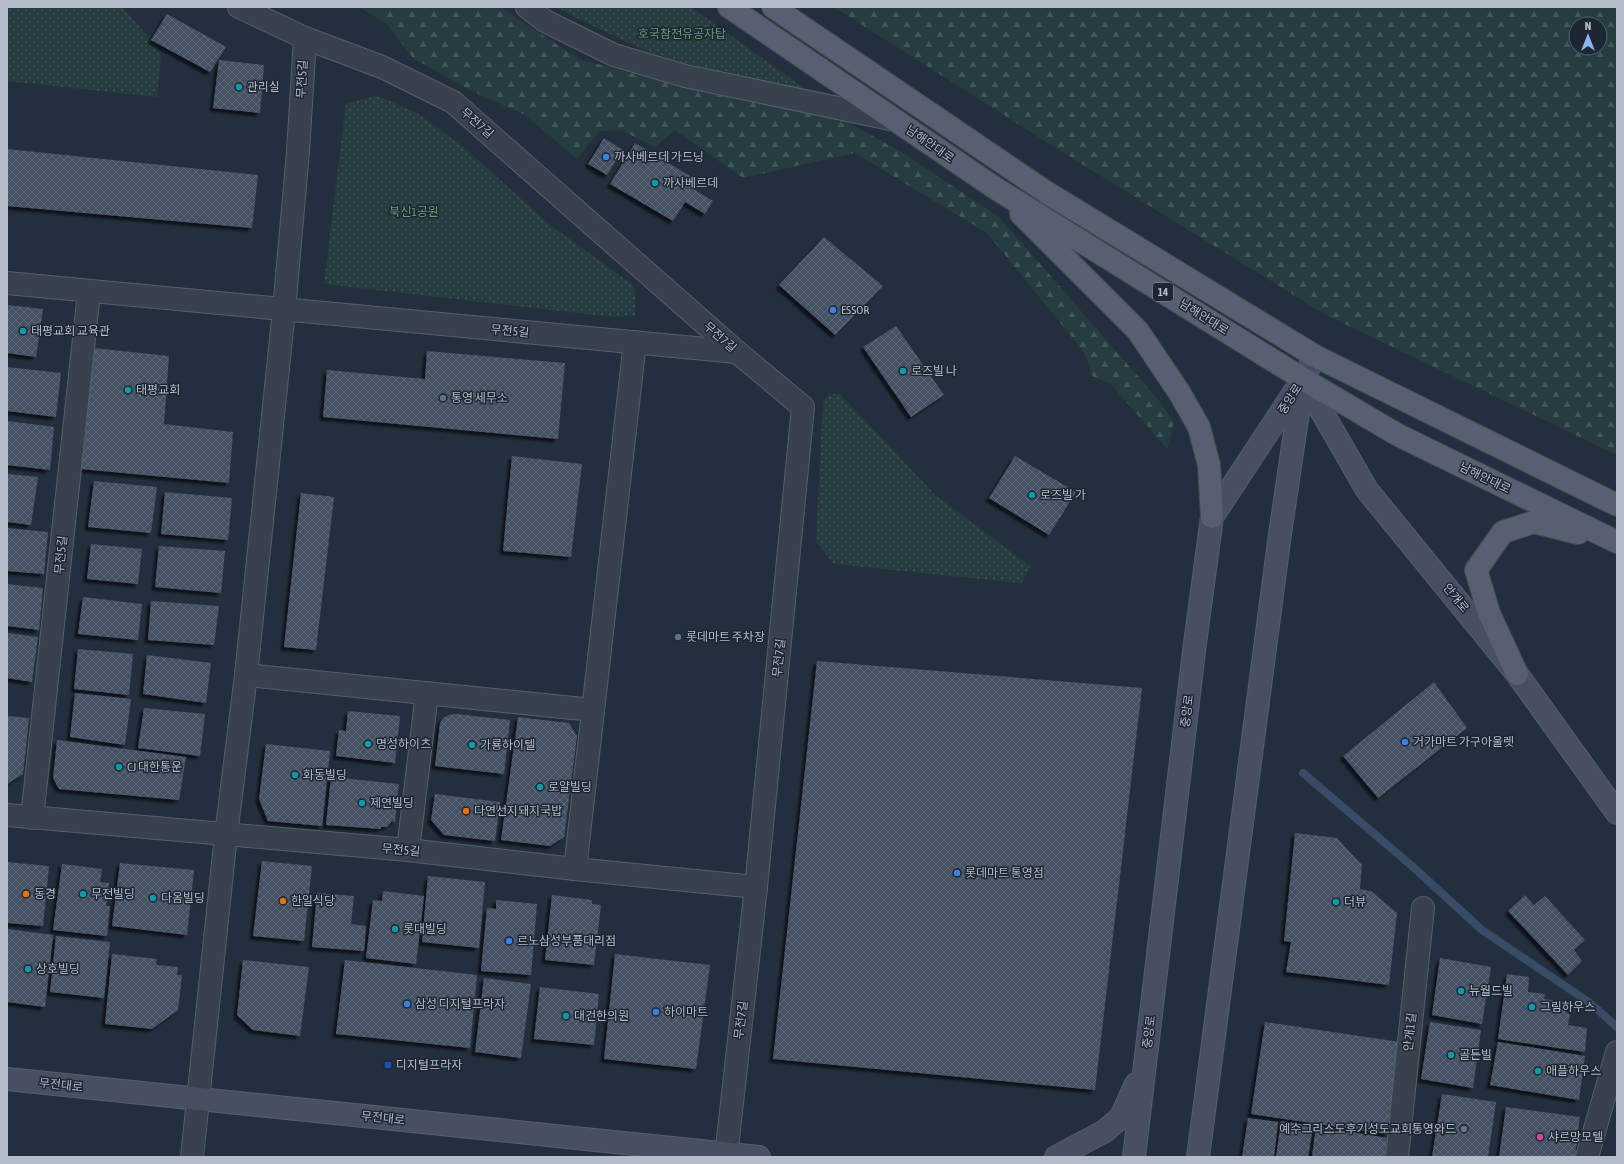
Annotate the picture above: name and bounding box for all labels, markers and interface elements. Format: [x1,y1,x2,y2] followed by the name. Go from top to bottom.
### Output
[1568,16,1608,56] north arrow
[1585,20,1591,32] text: N
[638,27,726,41] park label: 호국참전유공자탑
[294,59,310,99] street label: 무전5길
[247,80,280,94] place label: 관리실
[234,82,244,92] marker: 관리실
[458,105,496,141] street label: 무전7길
[903,122,957,166] street label: 남해안대로
[614,150,704,164] place label: 까사베르데 가드닝
[601,152,611,162] marker: 까사베르데 가드닝
[663,176,718,190] place label: 까사베르데
[650,178,660,188] marker: 까사베르데
[389,205,439,219] park label: 북신1공원
[1153,283,1173,301] road number: 14
[1177,296,1231,338] street label: 남해안대로
[841,303,869,317] place label: ESSOR
[828,305,838,315] marker: ESSOR
[701,319,739,355] street label: 무전7길
[490,322,530,340] street label: 무전5길
[31,324,110,338] place label: 태평교회 교육관
[18,326,28,336] marker: 태평교회 교육관
[911,364,957,378] place label: 로즈빌 나
[898,366,908,376] marker: 로즈빌 나
[1275,381,1305,417] street label: 중앙로
[136,383,180,397] place label: 태평교회
[123,385,133,395] marker: 태평교회
[451,391,508,405] place label: 통영 세무소
[438,393,448,403] marker: 통영 세무소
[1457,460,1513,496] street label: 남해안대로
[1040,488,1086,502] place label: 로즈빌 가
[1027,490,1037,500] marker: 로즈빌 가
[52,535,70,575] street label: 무전5길
[1440,581,1472,615] street label: 안개로
[686,630,765,644] place label: 롯데마트 주차장
[673,632,683,642] marker: 롯데마트 주차장
[770,638,788,678] street label: 무전7길
[1178,694,1196,728] street label: 중앙로
[1413,735,1514,749] place label: 거가마트 가구아울렛
[376,737,431,751] place label: 명성하이츠
[1400,737,1410,747] marker: 거가마트 가구아울렛
[480,738,535,752] place label: 가룡하이텔
[363,739,373,749] marker: 명성하이츠
[467,740,477,750] marker: 가룡하이텔
[127,760,182,774] place label: CJ 대한통운
[114,762,124,772] marker: CJ 대한통운
[303,768,347,782] place label: 화동빌딩
[290,770,300,780] marker: 화동빌딩
[548,780,592,794] place label: 로얄빌딩
[535,782,545,792] marker: 로얄빌딩
[370,796,414,810] place label: 제연빌딩
[357,798,367,808] marker: 제연빌딩
[474,804,562,818] place label: 다연선지돼지국밥
[461,806,471,816] marker: 다연선지돼지국밥
[381,841,421,859] street label: 무전5길
[965,866,1044,880] place label: 롯데마트 통영점
[952,868,962,878] marker: 롯데마트 통영점
[34,887,56,901] place label: 동경
[91,887,135,901] place label: 무전빌딩
[21,889,31,899] marker: 동경
[78,889,88,899] marker: 무전빌딩
[161,891,205,905] place label: 다옴빌딩
[148,893,158,903] marker: 다옴빌딩
[291,894,335,908] place label: 한일식당
[1344,895,1366,909] place label: 더뷰
[278,896,288,906] marker: 한일식당
[1331,897,1341,907] marker: 더뷰
[403,922,447,936] place label: 롯대빌딩
[390,924,400,934] marker: 롯대빌딩
[517,934,616,948] place label: 르노삼성부품대리점
[504,936,514,946] marker: 르노삼성부품대리점
[36,962,80,976] place label: 상호빌딩
[23,964,33,974] marker: 상호빌딩
[1469,984,1513,998] place label: 뉴월드빌
[1456,986,1466,996] marker: 뉴월드빌
[415,997,505,1011] place label: 삼성 디지털프라자
[402,999,412,1009] marker: 삼성 디지털프라자
[732,1000,750,1040] street label: 무전7길
[1540,1000,1595,1014] place label: 그림하우스
[1527,1002,1537,1012] marker: 그림하우스
[664,1005,708,1019] place label: 하이마트
[651,1007,661,1017] marker: 하이마트
[574,1009,629,1023] place label: 대건한의원
[561,1011,571,1021] marker: 대건한의원
[1401,1012,1419,1052] street label: 안개1길
[1140,1015,1158,1049] street label: 중앙로
[1459,1048,1492,1062] place label: 골든빌
[1446,1050,1456,1060] marker: 골든빌
[396,1058,462,1072] place label: 디지털프라자
[383,1060,393,1070] marker: 디지털프라자
[1546,1064,1601,1078] place label: 애플하우스
[1533,1066,1543,1076] marker: 애플하우스
[38,1076,84,1094] street label: 무전대로
[360,1109,406,1127] street label: 무전대로
[1279,1122,1456,1136] place label: 예수그리스도후기성도교회통영와드
[1459,1124,1469,1134] marker: 예수그리스도후기성도교회통영와드
[1548,1130,1603,1144] place label: 샤르망모텔
[1535,1132,1545,1142] marker: 샤르망모텔

